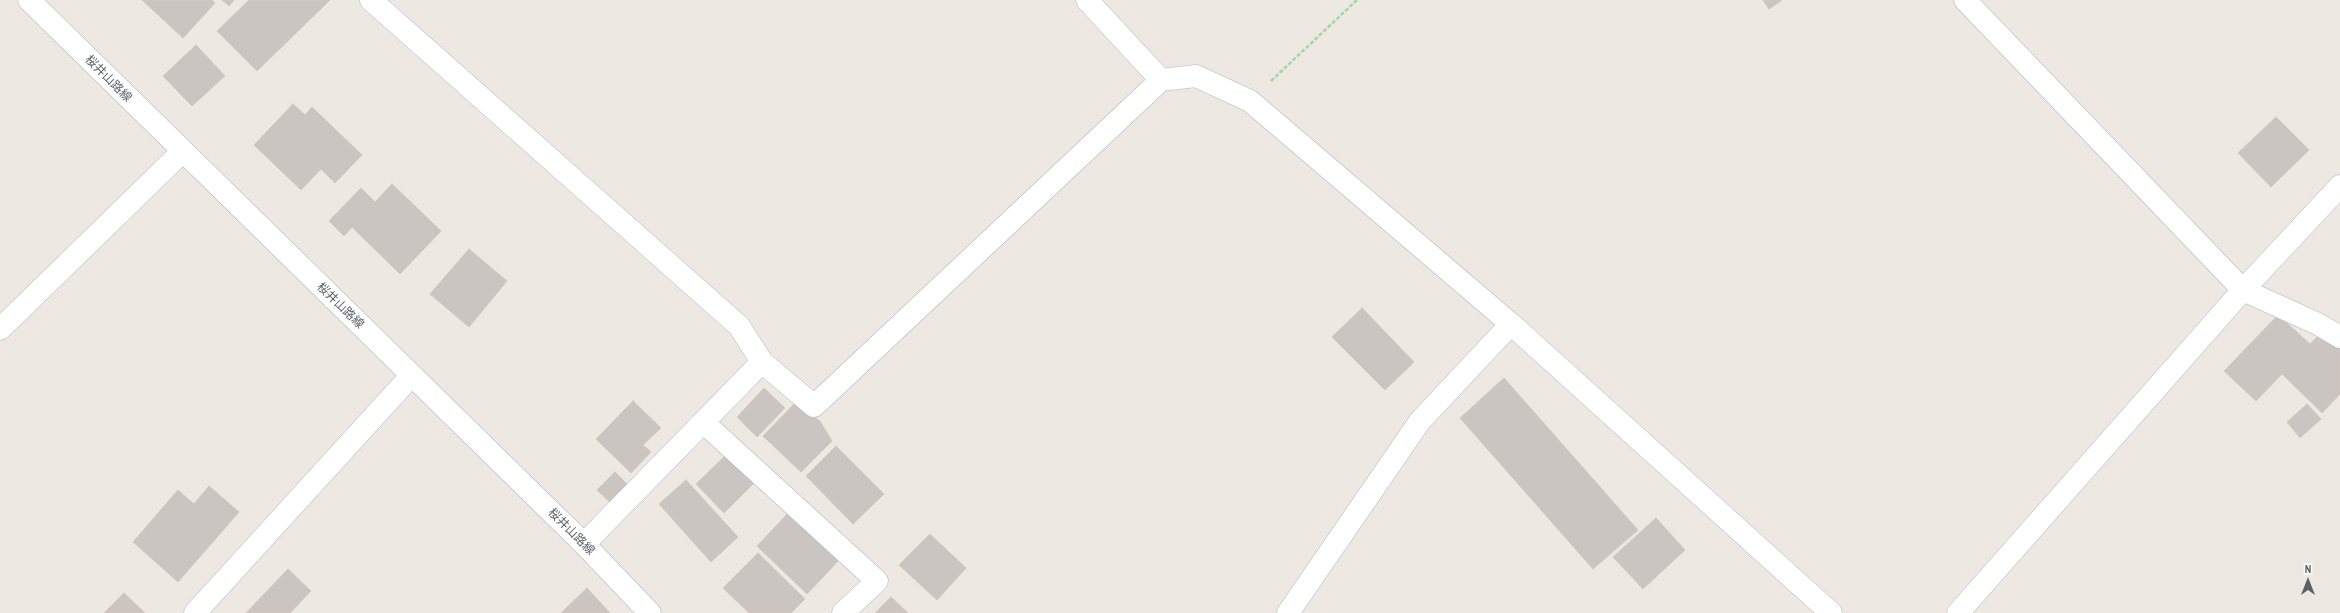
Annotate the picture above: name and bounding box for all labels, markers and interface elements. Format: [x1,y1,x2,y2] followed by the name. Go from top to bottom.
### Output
[82,53,134,105] street label: 桜井山路線
[313,280,367,332] street label: 桜井山路線
[545,506,597,558] street label: 桜井山路線
[2288,561,2328,601] north arrow
[2305,562,2311,576] text: N

